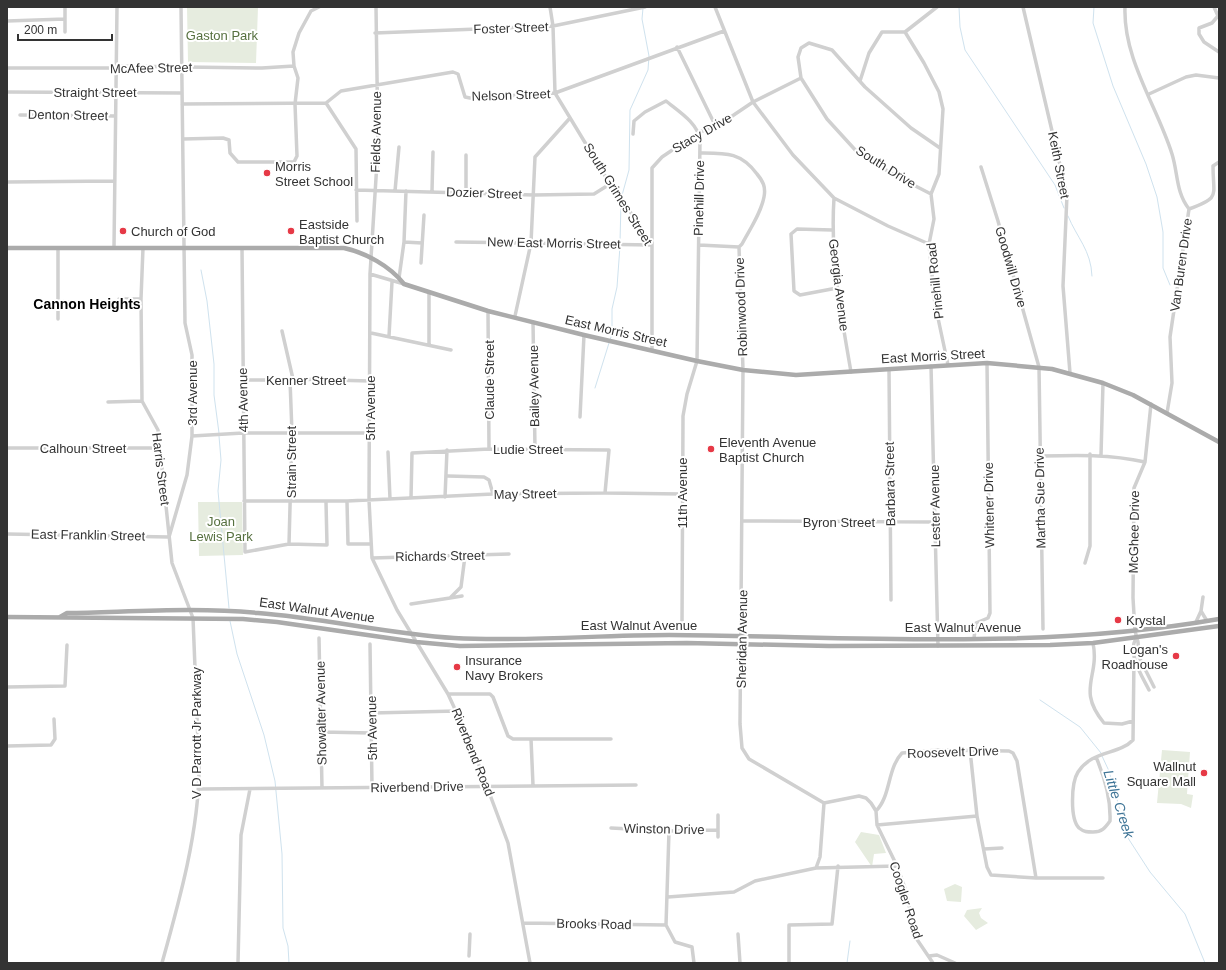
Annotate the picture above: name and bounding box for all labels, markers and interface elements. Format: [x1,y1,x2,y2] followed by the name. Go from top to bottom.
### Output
[18,16,112,42] scale bar
[473,19,549,37] street label: Foster Street
[24,23,57,37] text: 200 m
[186,28,259,43] park label: Gaston Park
[110,60,193,76] street label: McAfee Street
[53,85,137,100] street label: Straight Street
[471,86,551,104] street label: Nelson Street
[368,91,384,173] street label: Fields Avenue
[28,107,109,123] street label: Denton Street
[669,110,735,156] street label: Stacy Drive
[1045,130,1073,200] street label: Keith Street
[580,140,656,248] street label: South Grimes Street
[853,143,919,191] street label: South Drive
[275,159,353,189] place label: Morris Street School
[691,160,707,236] street label: Pinehill Drive
[262,168,272,178] marker: Morris Street School
[446,184,523,202] street label: Dozier Street
[299,217,384,247] place label: Eastside Baptist Church
[1167,217,1195,313] street label: Van Buren Drive
[131,224,216,239] place label: Church of God
[992,225,1030,309] street label: Goodwill Drive
[118,226,128,236] marker: Church of God
[286,226,296,236] marker: Eastside Baptist Church
[487,234,621,252] street label: New East Morris Street
[826,238,852,332] street label: Georgia Avenue
[924,242,946,320] street label: Pinehill Road
[732,257,750,357] street label: Robinwood Drive
[33,296,141,312] district label: Cannon Heights
[564,312,669,350] street label: East Morris Street
[482,340,497,420] street label: Claude Street
[526,345,542,427] street label: Bailey Avenue
[881,346,986,366] street label: East Morris Street
[185,360,200,426] street label: 3rd Avenue
[235,367,251,433] street label: 4th Avenue
[266,373,346,388] street label: Kenner Street
[363,376,378,440] street label: 5th Avenue
[284,425,299,498] street label: Strain Street
[149,432,173,507] street label: Harris Street
[719,435,816,465] place label: Eleventh Avenue Baptist Church
[40,441,127,456] street label: Calhoun Street
[882,441,898,526] street label: Barbara Street
[493,442,563,457] street label: Ludie Street
[706,444,716,454] marker: Eleventh Avenue Baptist Church
[1032,447,1048,549] street label: Martha Sue Drive
[675,457,690,529] street label: 11th Avenue
[981,462,997,548] street label: Whitener Drive
[927,464,943,548] street label: Lester Avenue
[493,486,557,502] street label: May Street
[1126,490,1142,574] street label: McGhee Drive
[189,514,253,544] park label: Joan Lewis Park
[803,515,876,530] street label: Byron Street
[31,527,146,544] street label: East Franklin Street
[395,548,485,564] street label: Richards Street
[734,589,750,689] street label: Sheridan Avenue
[258,594,376,626] street label: East Walnut Avenue
[1126,613,1166,628] place label: Krystal
[1113,615,1123,625] marker: Krystal
[581,618,697,633] street label: East Walnut Avenue
[905,620,1021,635] street label: East Walnut Avenue
[1102,642,1168,672] place label: Logan's Roadhouse
[1171,651,1181,661] marker: Logan's Roadhouse
[465,653,544,683] place label: Insurance Navy Brokers
[313,661,329,765] street label: Showalter Avenue
[452,662,462,672] marker: Insurance Navy Brokers
[189,666,204,799] street label: V D Parrott Jr Parkway
[364,695,380,761] street label: 5th Avenue
[448,706,498,798] street label: Riverbend Road
[907,743,999,761] street label: Roosevelt Drive
[1127,759,1196,789] place label: Wallnut Square Mall
[1100,768,1138,841] water label: Little Creek
[1199,768,1209,778] marker: Wallnut Square Mall
[370,779,464,795] street label: Riverbend Drive
[623,821,705,837] street label: Winston Drive
[886,860,926,940] street label: Coogler Road
[556,916,632,932] street label: Brooks Road

